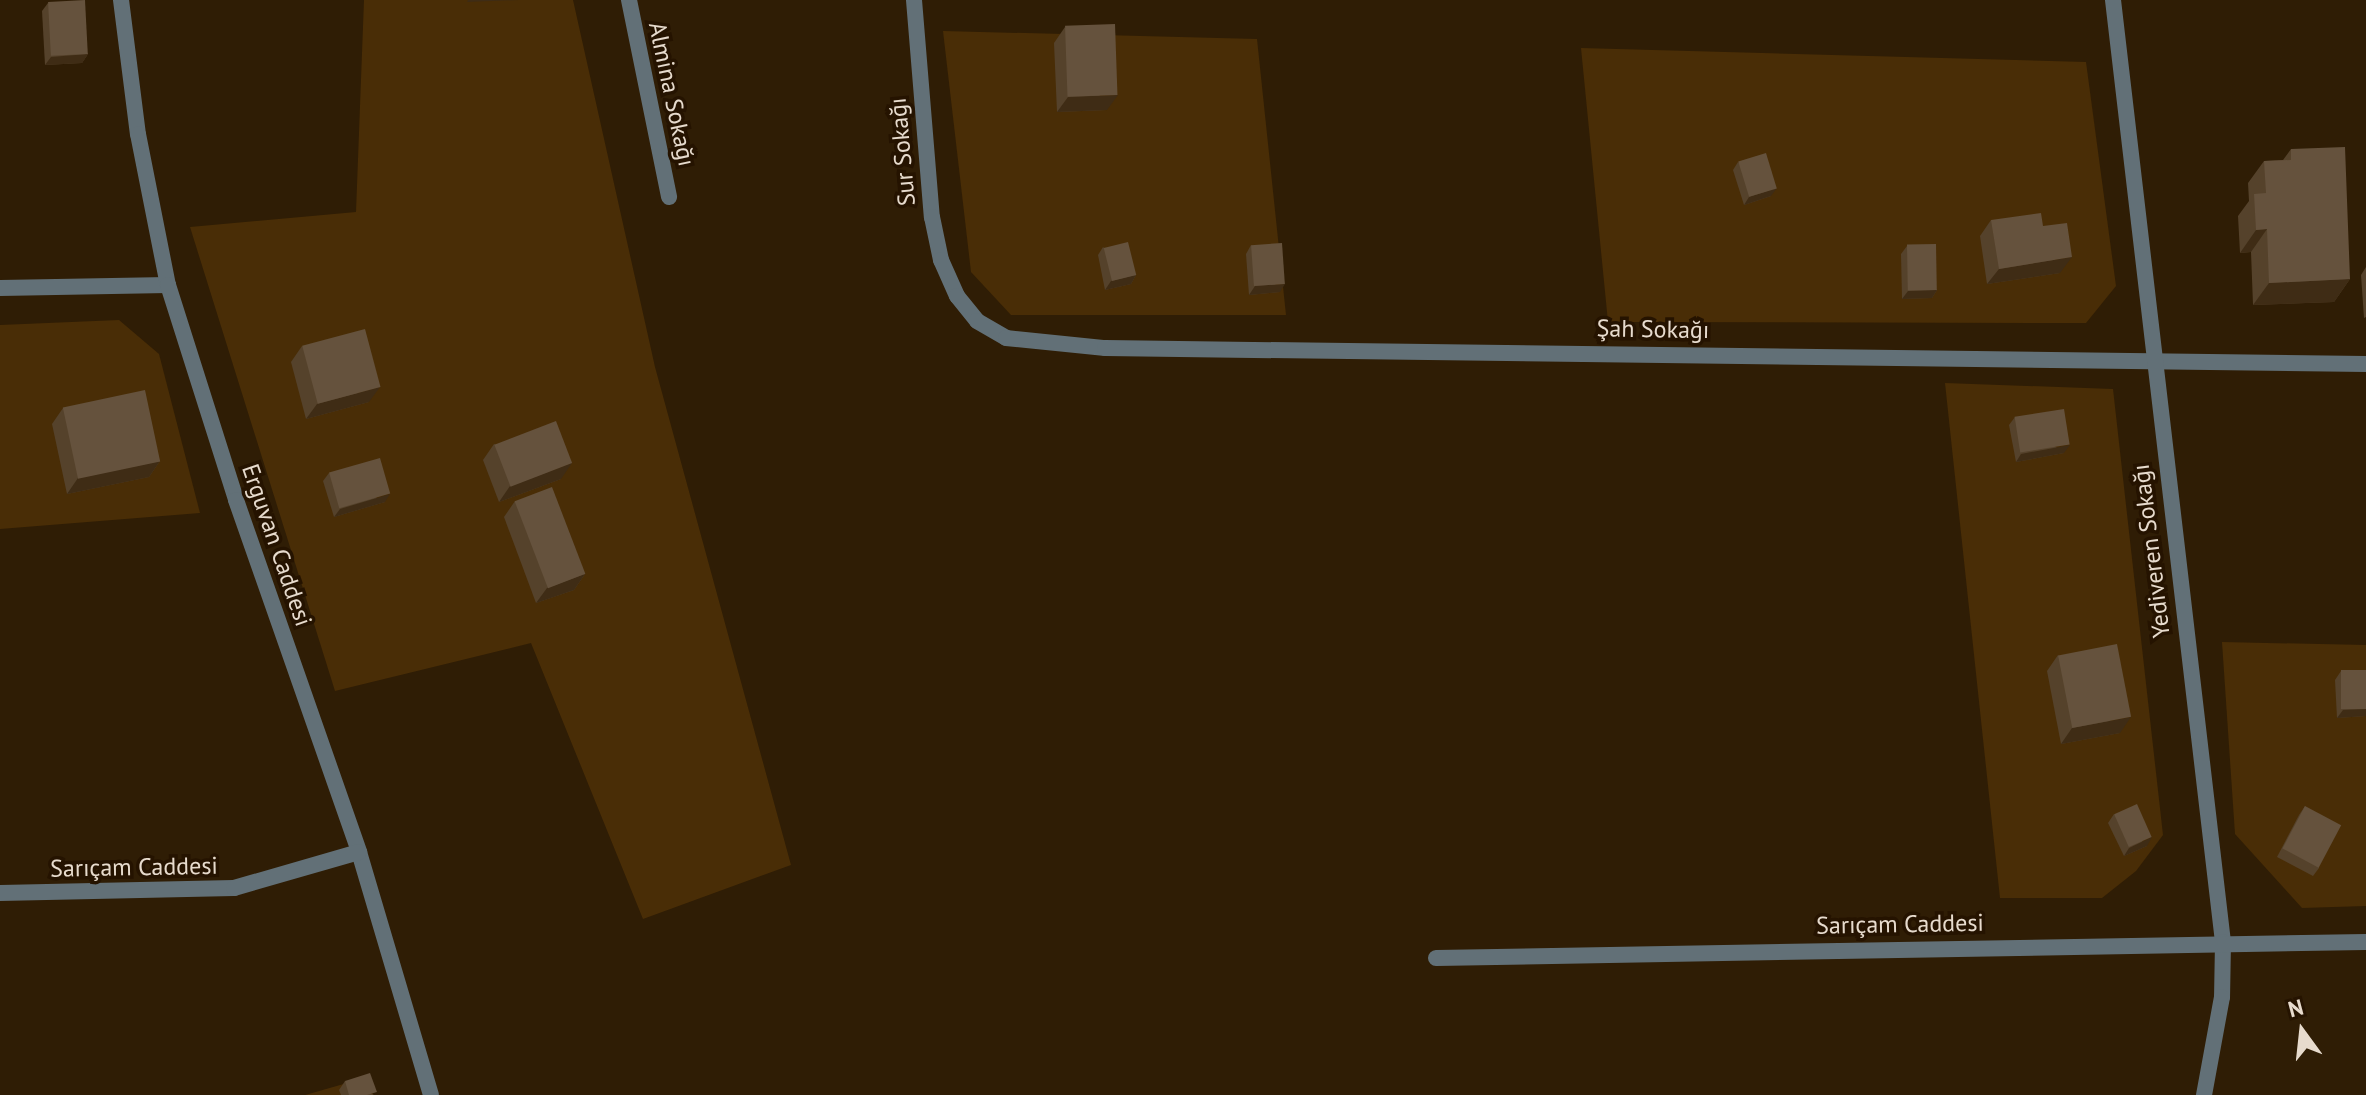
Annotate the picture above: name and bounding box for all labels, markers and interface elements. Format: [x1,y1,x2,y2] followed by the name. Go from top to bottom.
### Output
[643,19,701,169] street label: Almina Sokağı
[883,97,921,207] street label: Sur Sokağı
[1597,314,1709,344] street label: Şah Sokağı
[236,460,318,630] street label: Erguvan Caddesi
[2126,463,2176,639] street label: Yediveren Sokağı
[50,851,218,883] street label: Sarıçam Caddesi
[1816,908,1984,940] street label: Sarıçam Caddesi
[2262,991,2342,1071] north arrow
[2285,992,2306,1023] text: N

